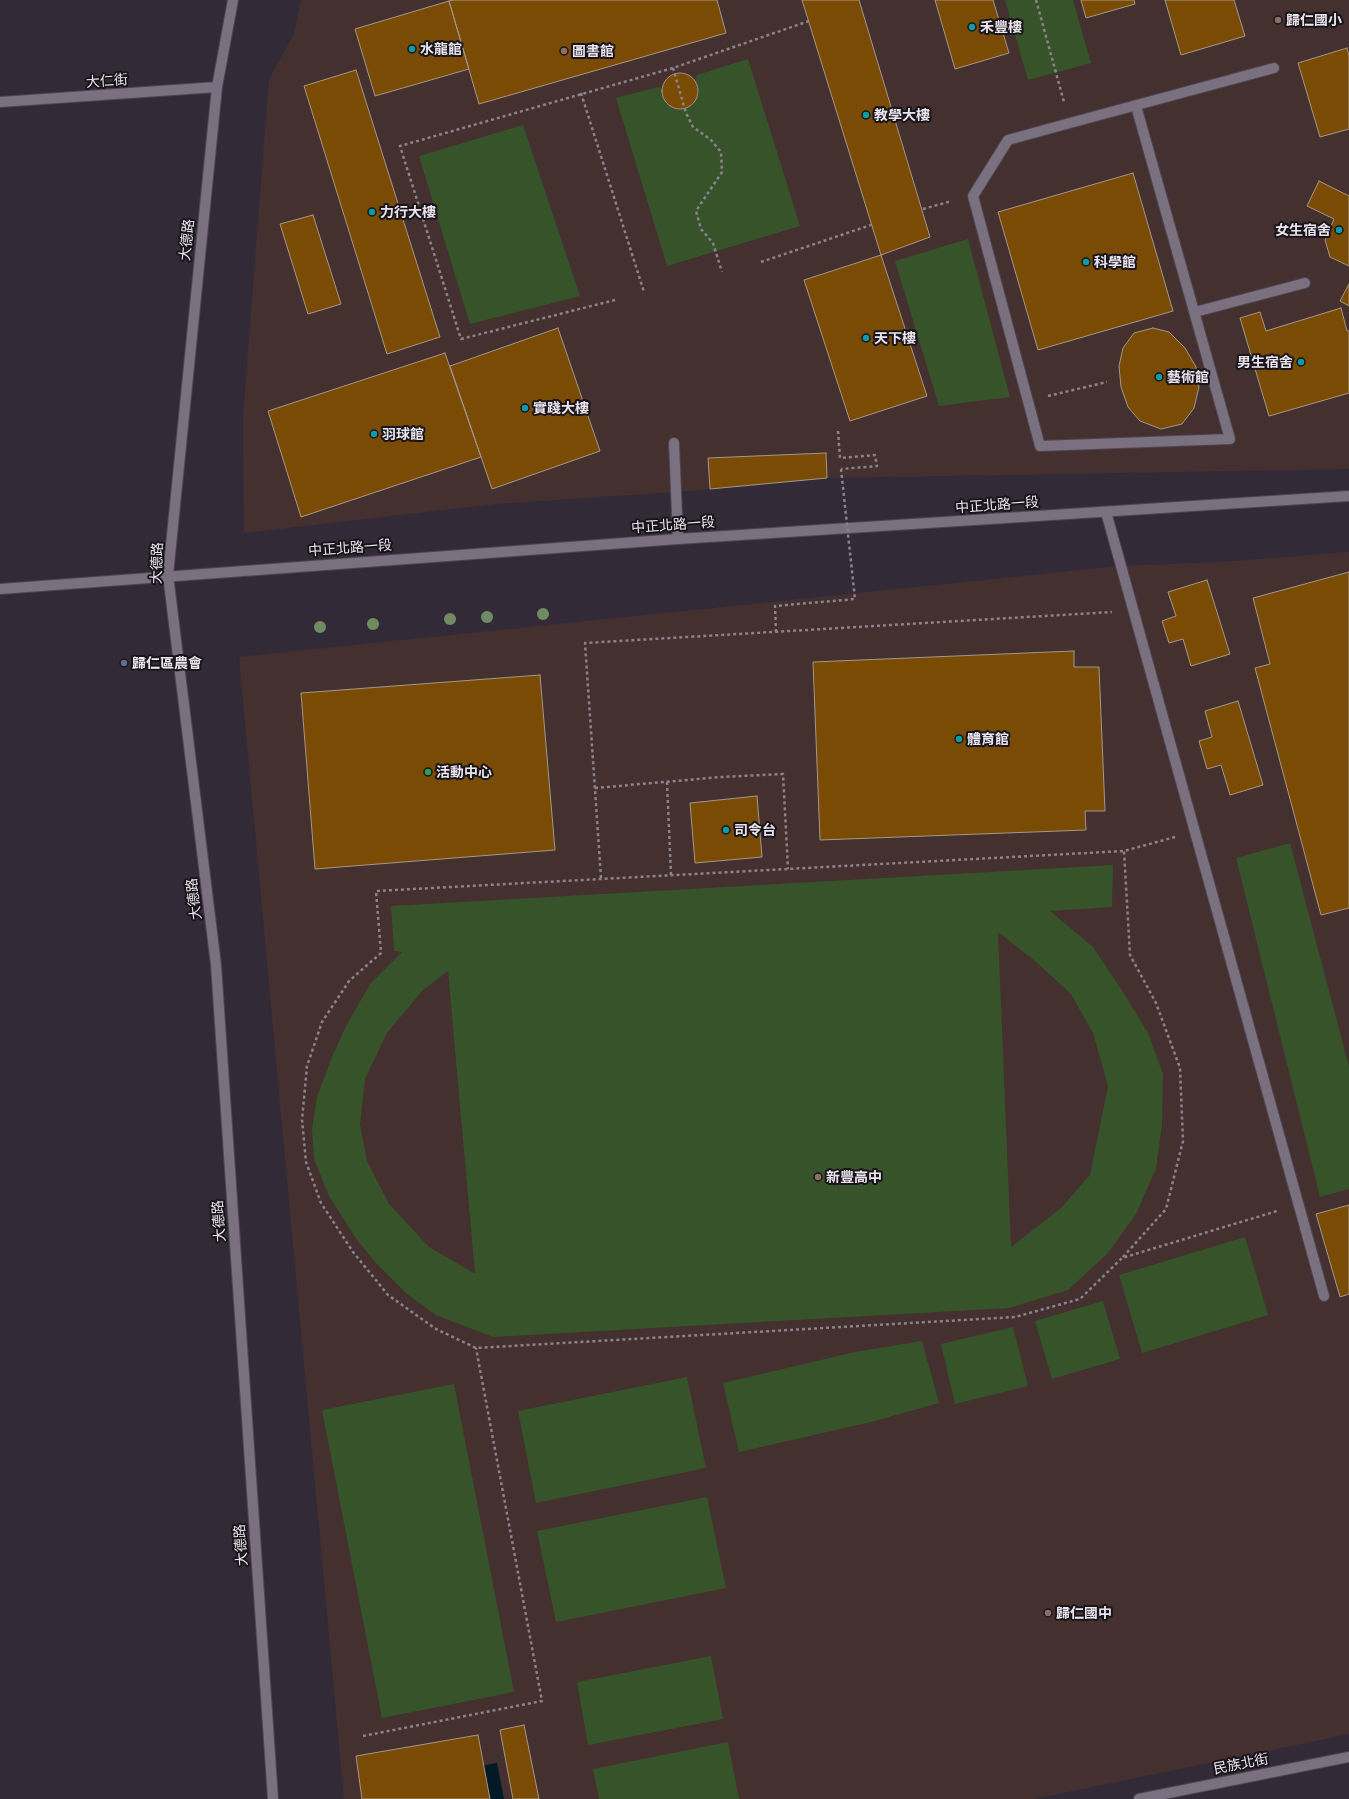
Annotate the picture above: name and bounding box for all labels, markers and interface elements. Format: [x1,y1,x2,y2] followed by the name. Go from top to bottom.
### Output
[1286,12,1342,28] place label: 歸仁國小
[1273,15,1283,25] marker: 歸仁國小
[980,19,1022,35] place label: 禾豐樓
[967,22,977,32] marker: 禾豐樓
[420,41,462,57] place label: 水龍館
[572,43,614,59] place label: 圖書館
[407,44,417,54] marker: 水龍館
[559,46,569,56] marker: 圖書館
[85,71,129,91] street label: 大仁街
[874,107,930,123] place label: 教學大樓
[861,110,871,120] marker: 教學大樓
[380,204,436,220] place label: 力行大樓
[367,207,377,217] marker: 力行大樓
[176,218,198,262] street label: 大德路
[1275,222,1331,238] place label: 女生宿舍
[1334,225,1344,235] marker: 女生宿舍
[1094,254,1136,270] place label: 科學館
[1081,257,1091,267] marker: 科學館
[874,330,916,346] place label: 天下樓
[861,333,871,343] marker: 天下樓
[1237,354,1293,370] place label: 男生宿舍
[1296,357,1306,367] marker: 男生宿舍
[1167,369,1209,385] place label: 藝術館
[1154,372,1164,382] marker: 藝術館
[533,400,589,416] place label: 實踐大樓
[520,403,530,413] marker: 實踐大樓
[382,426,424,442] place label: 羽球館
[369,429,379,439] marker: 羽球館
[955,494,1039,516] street label: 中正北路一段
[631,514,715,536] street label: 中正北路一段
[308,537,392,559] street label: 中正北路一段
[148,542,166,584] street label: 大德路
[132,655,202,671] place label: 歸仁區農會
[119,658,129,668] marker: 歸仁區農會
[967,731,1009,747] place label: 體育館
[954,734,964,744] marker: 體育館
[436,764,492,780] place label: 活動中心
[423,767,433,777] marker: 活動中心
[734,822,776,838] place label: 司令台
[721,825,731,835] marker: 司令台
[183,877,205,921] street label: 大德路
[826,1169,882,1185] place label: 新豐高中
[813,1172,823,1182] marker: 新豐高中
[209,1199,229,1243] street label: 大德路
[231,1523,251,1567] street label: 大德路
[1056,1605,1112,1621] place label: 歸仁國中
[1043,1608,1053,1618] marker: 歸仁國中
[1212,1750,1270,1778] street label: 民族北街

